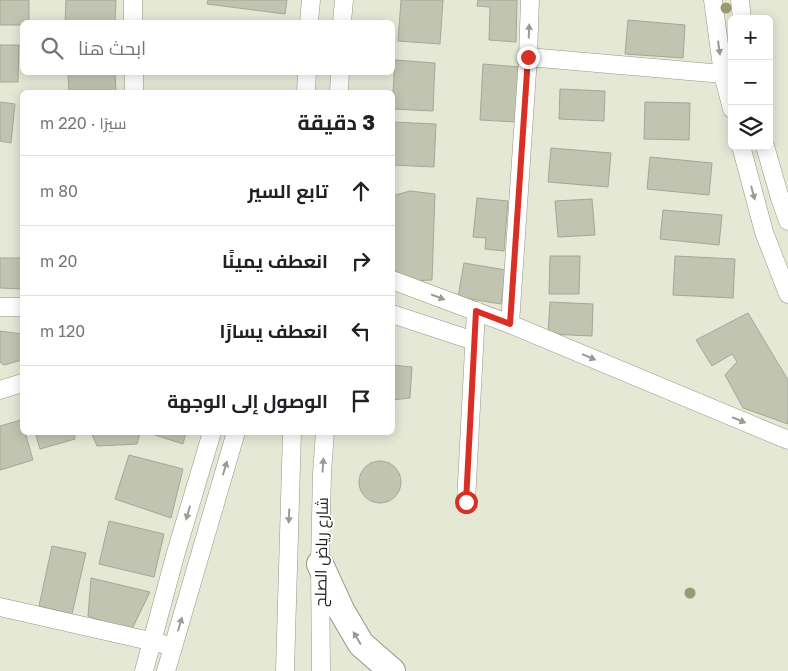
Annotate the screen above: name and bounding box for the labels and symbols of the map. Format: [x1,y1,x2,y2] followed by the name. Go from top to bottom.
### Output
[525,23,533,39] one-way arrow
[715,41,723,57] one-way arrow
[517,46,540,69] route end
[749,186,757,201] one-way arrow
[431,293,446,301] one-way arrow
[582,353,597,361] one-way arrow
[732,416,746,424] one-way arrow
[319,457,327,473] one-way arrow
[222,461,230,476] one-way arrow
[455,491,478,514] route start
[310,497,334,607] street label: شارع رياض الصلح
[183,505,191,520] one-way arrow
[284,508,292,524] one-way arrow
[176,617,184,632] one-way arrow
[353,631,362,644] one-way arrow

